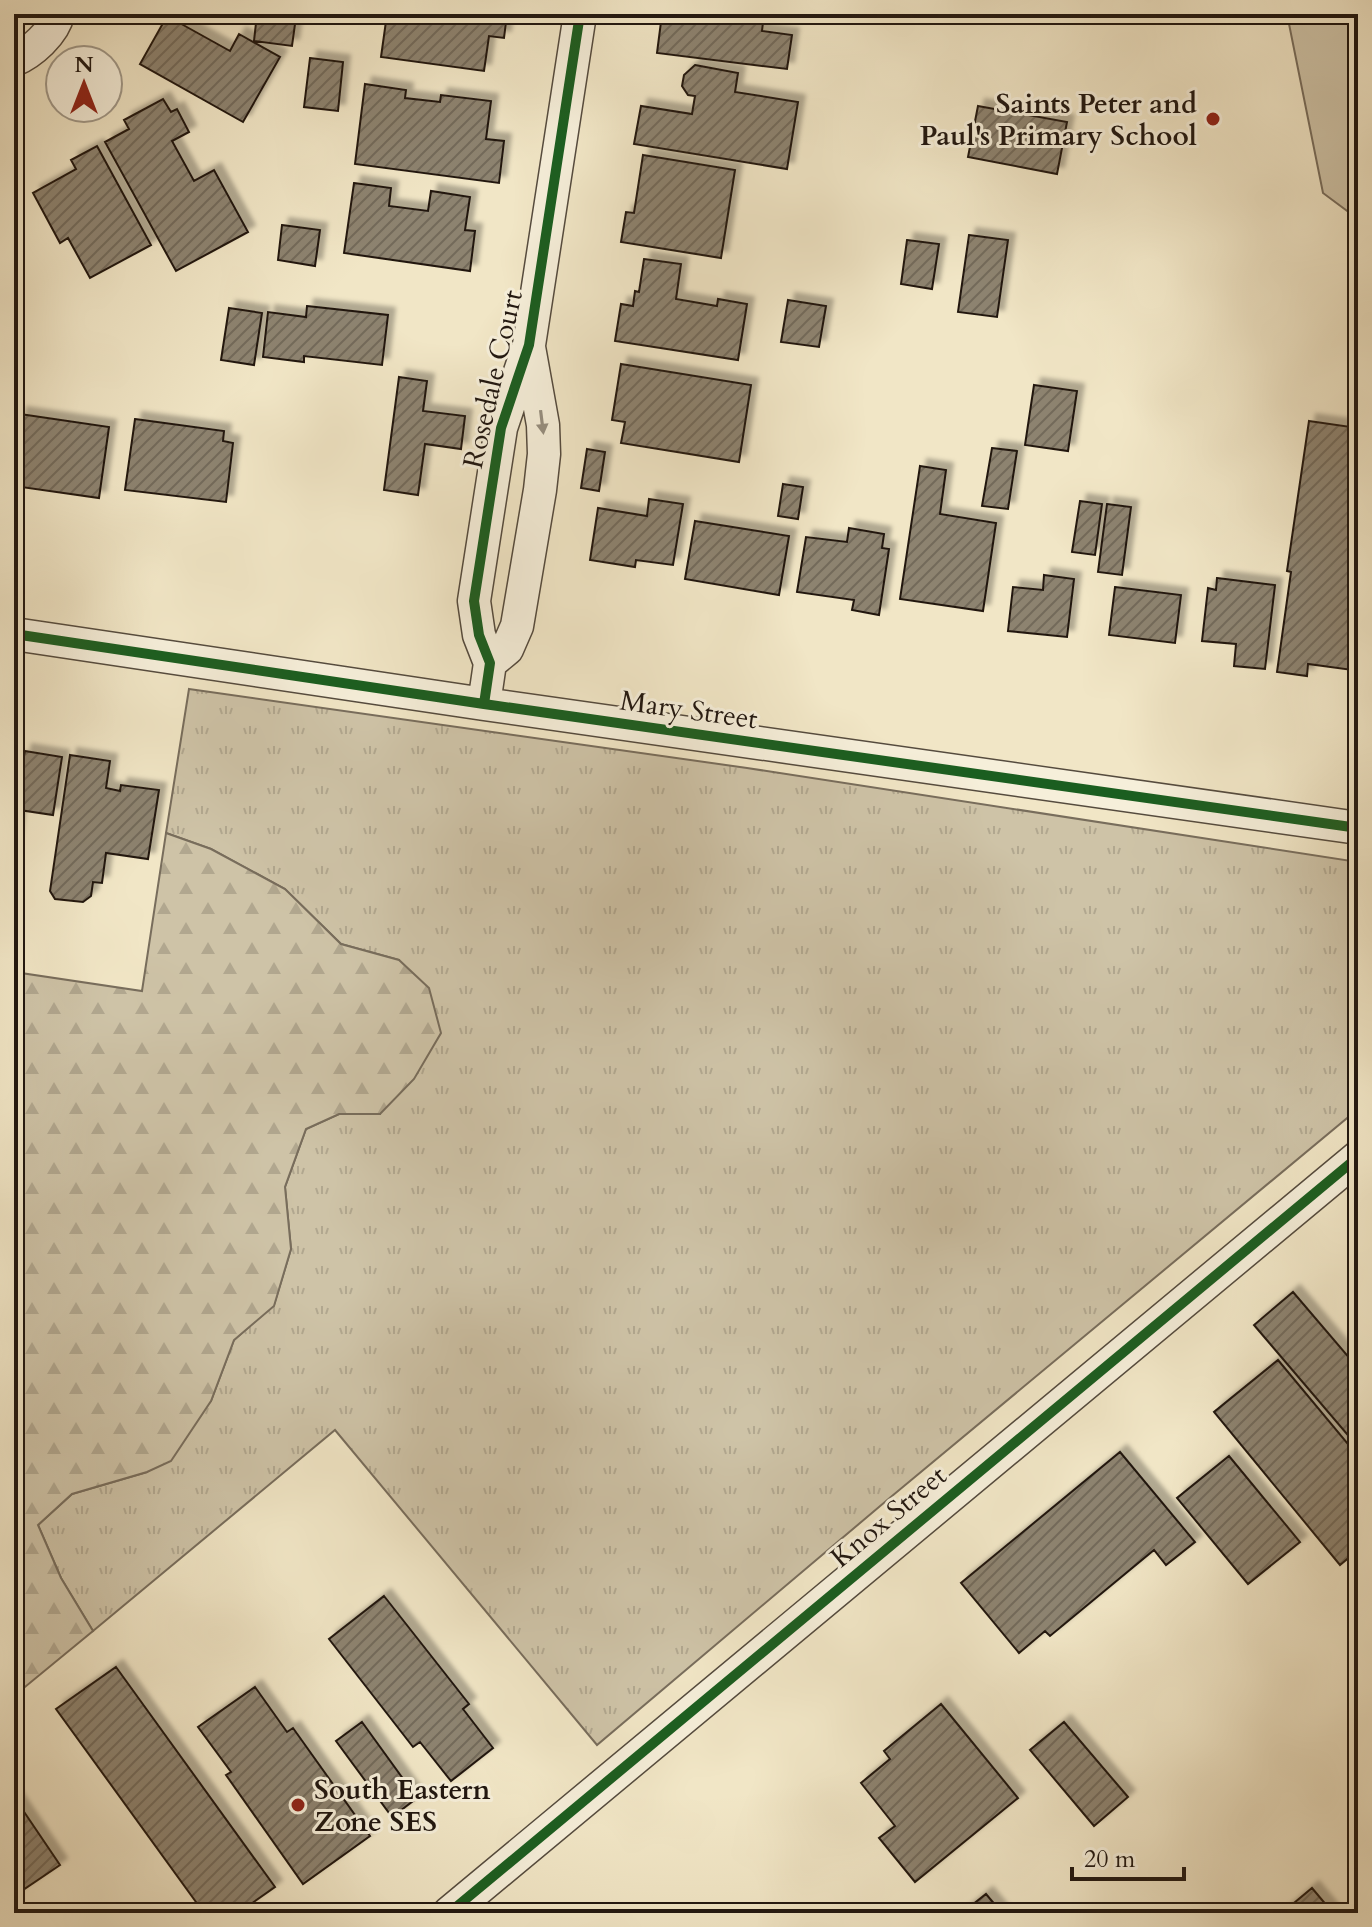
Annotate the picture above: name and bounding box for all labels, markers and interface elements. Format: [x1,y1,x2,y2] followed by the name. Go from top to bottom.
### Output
[44,44,124,124] north arrow
[74,50,94,80] text: N
[920,85,1197,155] place label: Saints Peter and Paul's Primary School
[1204,110,1222,128] marker: Saints Peter and Paul's Primary School
[454,286,532,472] street label: Rosedale Court
[536,410,549,435] one-way arrow
[618,682,760,738] street label: Mary Street
[823,1457,955,1577] street label: Knox Street
[314,1771,491,1841] place label: South Eastern Zone SES
[289,1796,307,1814] marker: South Eastern Zone SES
[1072,1831,1184,1881] scale bar
[1084,1843,1136,1876] text: 20 m

